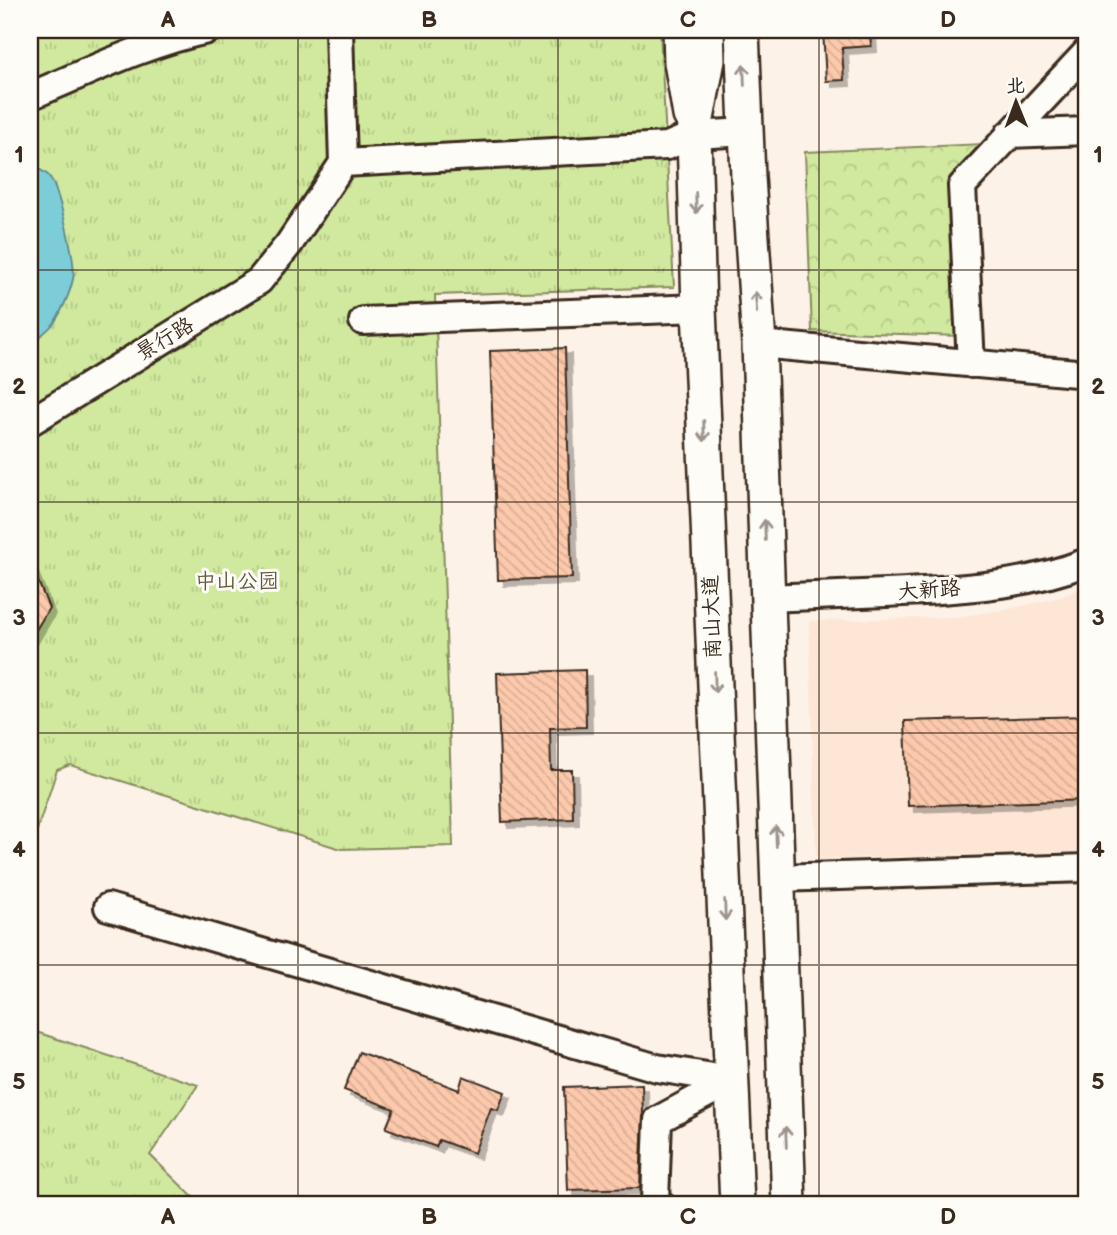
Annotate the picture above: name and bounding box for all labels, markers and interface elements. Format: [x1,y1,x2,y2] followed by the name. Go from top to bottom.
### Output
[160,6,176,34] text: A
[421,6,437,34] text: B
[680,6,696,34] text: C
[940,6,956,34] text: D
[738,64,751,87] one-way arrow
[981,66,1050,136] north arrow
[1006,75,1025,98] text: 北
[14,141,24,169] text: 1
[1093,141,1103,169] text: 1
[689,192,702,215] one-way arrow
[749,291,762,314] one-way arrow
[132,312,198,366] street label: 景行路
[12,373,26,401] text: 2
[1091,373,1105,401] text: 2
[697,419,710,442] one-way arrow
[759,518,772,541] one-way arrow
[195,569,279,594] park label: 中山公园
[698,575,726,659] street label: 南山大道
[897,575,961,605] street label: 大新路
[12,604,26,632] text: 3
[1091,604,1105,632] text: 3
[708,671,721,694] one-way arrow
[769,825,782,848] one-way arrow
[12,836,26,864] text: 4
[1091,836,1105,864] text: 4
[718,898,731,921] one-way arrow
[12,1068,26,1096] text: 5
[1091,1068,1105,1096] text: 5
[780,1126,793,1149] one-way arrow
[160,1203,176,1231] text: A
[421,1203,437,1231] text: B
[680,1203,696,1231] text: C
[940,1203,956,1231] text: D

